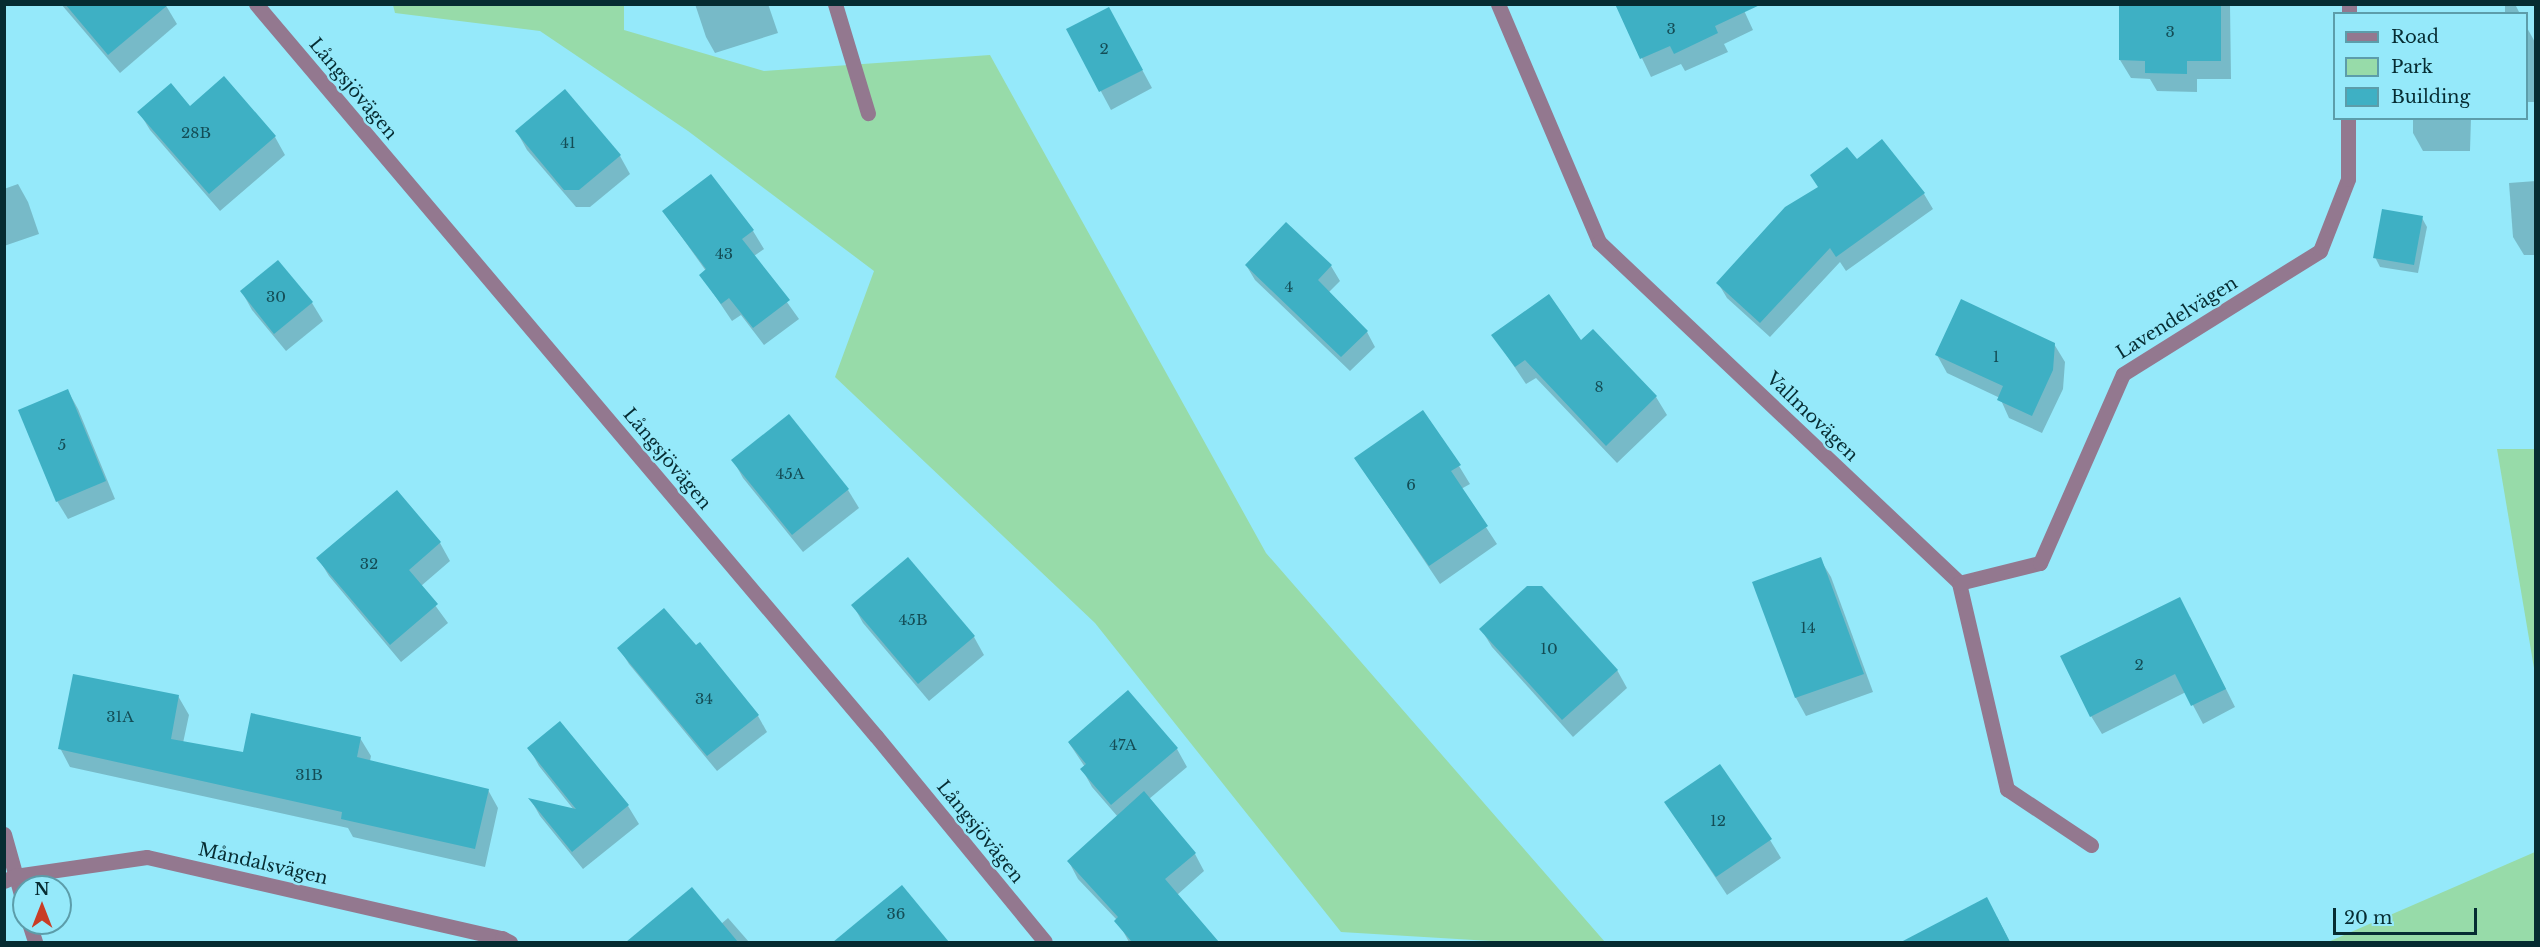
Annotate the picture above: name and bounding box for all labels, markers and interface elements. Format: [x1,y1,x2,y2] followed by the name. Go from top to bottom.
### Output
[2333,12,2528,120] legend
[1666,20,1676,38] house number: 3
[2165,23,2175,41] house number: 3
[2391,26,2439,48] text: Road
[304,34,402,144] street label: Långsjövägen
[1099,40,1109,58] house number: 2
[2391,56,2433,78] text: Park
[2391,86,2470,108] text: Building
[181,124,211,142] house number: 28B
[560,134,576,152] house number: 41
[715,245,733,263] house number: 43
[2113,272,2241,364] street label: Lavendelvägen
[1285,278,1293,296] house number: 4
[266,288,286,306] house number: 30
[1993,348,1999,366] house number: 1
[1762,368,1862,466] street label: Vallmovägen
[1594,378,1604,396] house number: 8
[618,404,716,514] street label: Långsjövägen
[58,436,66,454] house number: 5
[776,465,804,483] house number: 45A
[1406,476,1416,494] house number: 6
[360,555,378,573] house number: 32
[899,611,927,629] house number: 45B
[1800,619,1816,637] house number: 14
[1540,640,1558,658] house number: 10
[2134,656,2144,674] house number: 2
[695,690,713,708] house number: 34
[106,708,134,726] house number: 31A
[1109,736,1137,754] house number: 47A
[295,766,323,784] house number: 31B
[932,776,1028,888] street label: Långsjövägen
[1710,812,1726,830] house number: 12
[196,839,330,889] street label: Måndalsvägen
[12,875,72,935] north arrow
[34,879,50,899] text: N
[2336,896,2480,934] scale bar
[887,905,905,923] house number: 36
[2344,907,2392,929] text: 20 m

